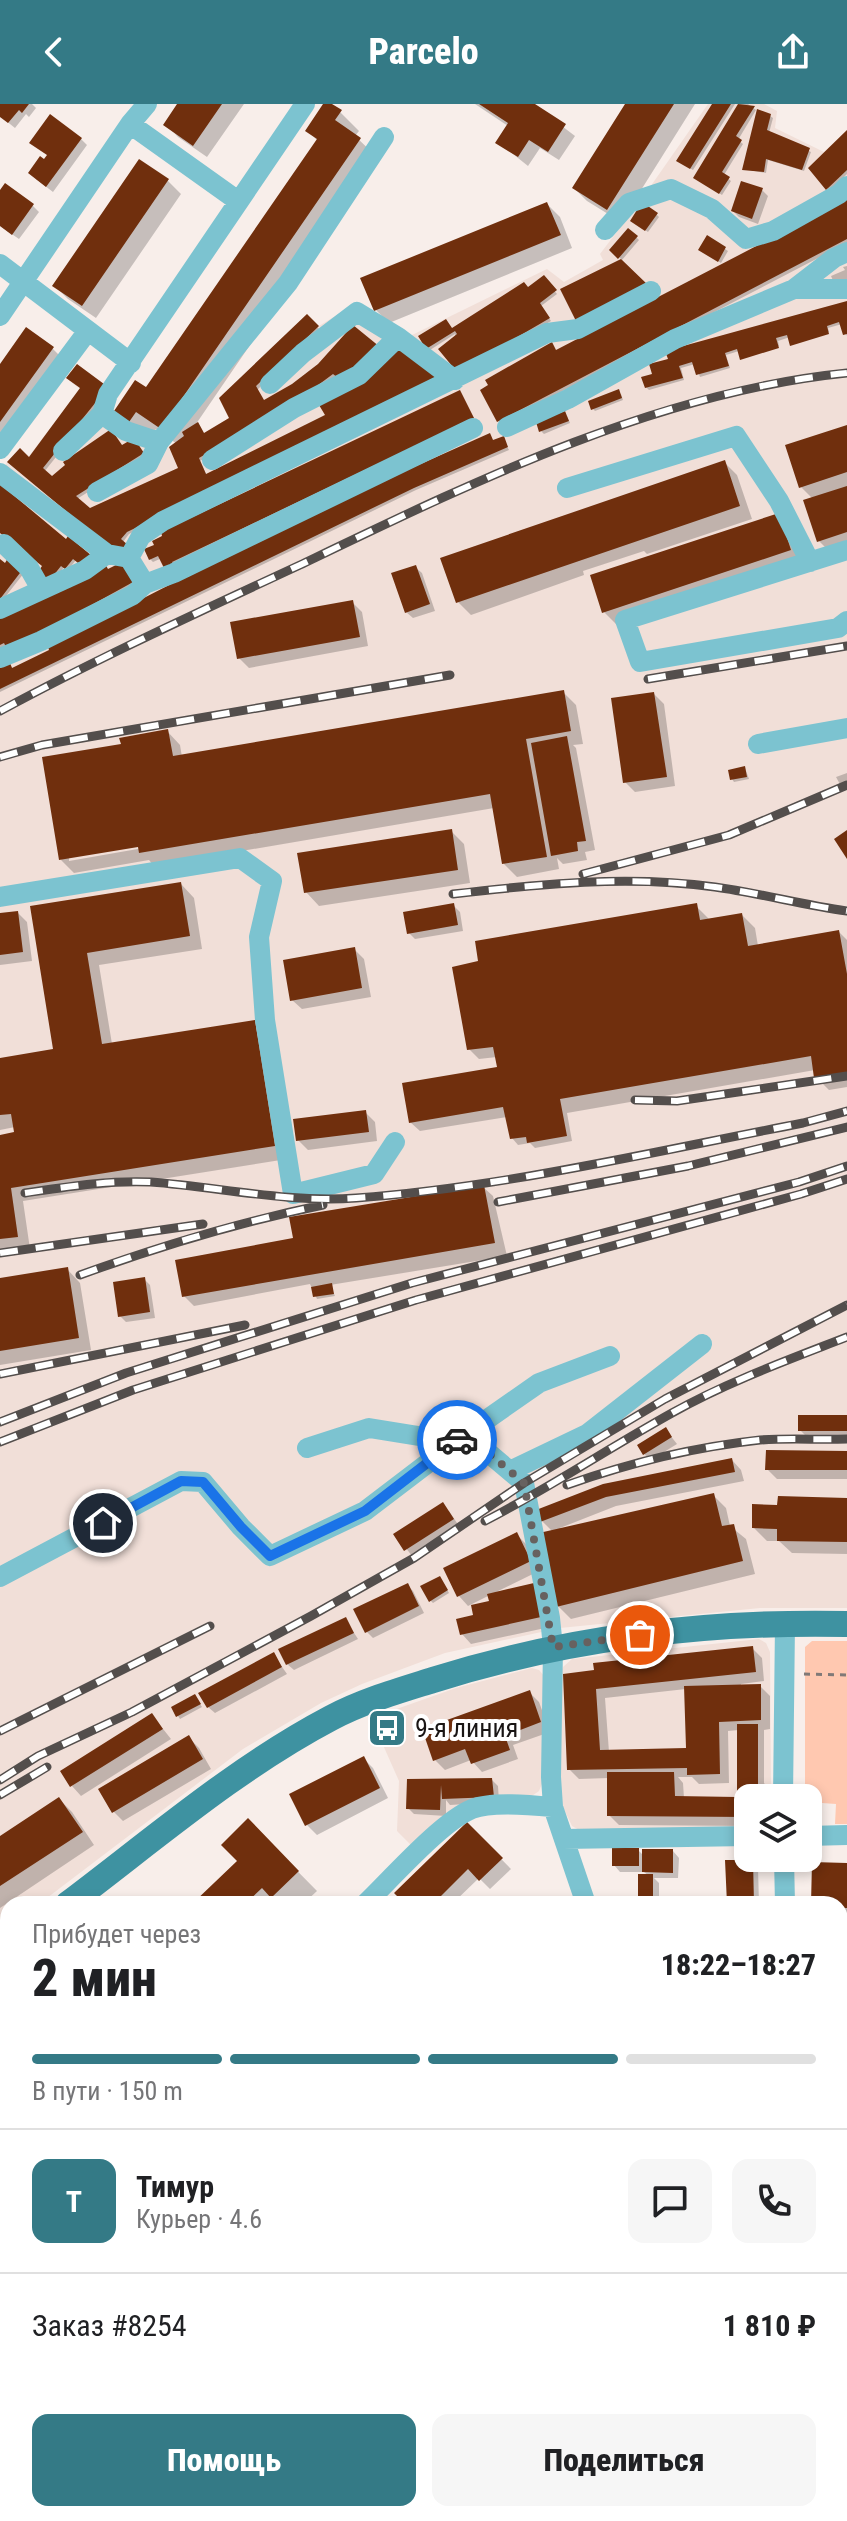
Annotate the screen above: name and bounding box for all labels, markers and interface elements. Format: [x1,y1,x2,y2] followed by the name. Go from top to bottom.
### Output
[32,30,76,74] icon: back
[771,30,815,74] icon: share
[368,31,479,73] text: Parcelo
[417,1400,497,1480] courier
[435,1418,479,1462] icon: car
[69,1489,137,1557] pin
[81,1501,125,1545] icon: home
[606,1601,674,1669] pin
[618,1613,662,1657] icon: bag
[366,1707,408,1749] bus stop icon: 9-я линия
[415,1713,518,1743] place label: 9-я линия
[734,1784,822,1872] map controls
[734,1784,822,1872] button: layers
[32,1919,201,1949] text: Прибудет через
[661,1947,816,1982] text: 18:22–18:27
[32,1948,157,2009] text: 2 мин
[32,2076,183,2106] text: В пути · 150 m
[628,2159,712,2243] button: chat
[732,2159,816,2243] button: phone
[136,2169,214,2204] text: Тимур
[66,2184,82,2219] text: Т
[136,2204,262,2234] text: Курьер · 4.6
[32,2308,187,2343] text: Заказ #8254
[723,2308,816,2343] text: 1 810 ₽
[32,2414,416,2506] button: Помощь
[432,2414,816,2506] button: Поделиться

